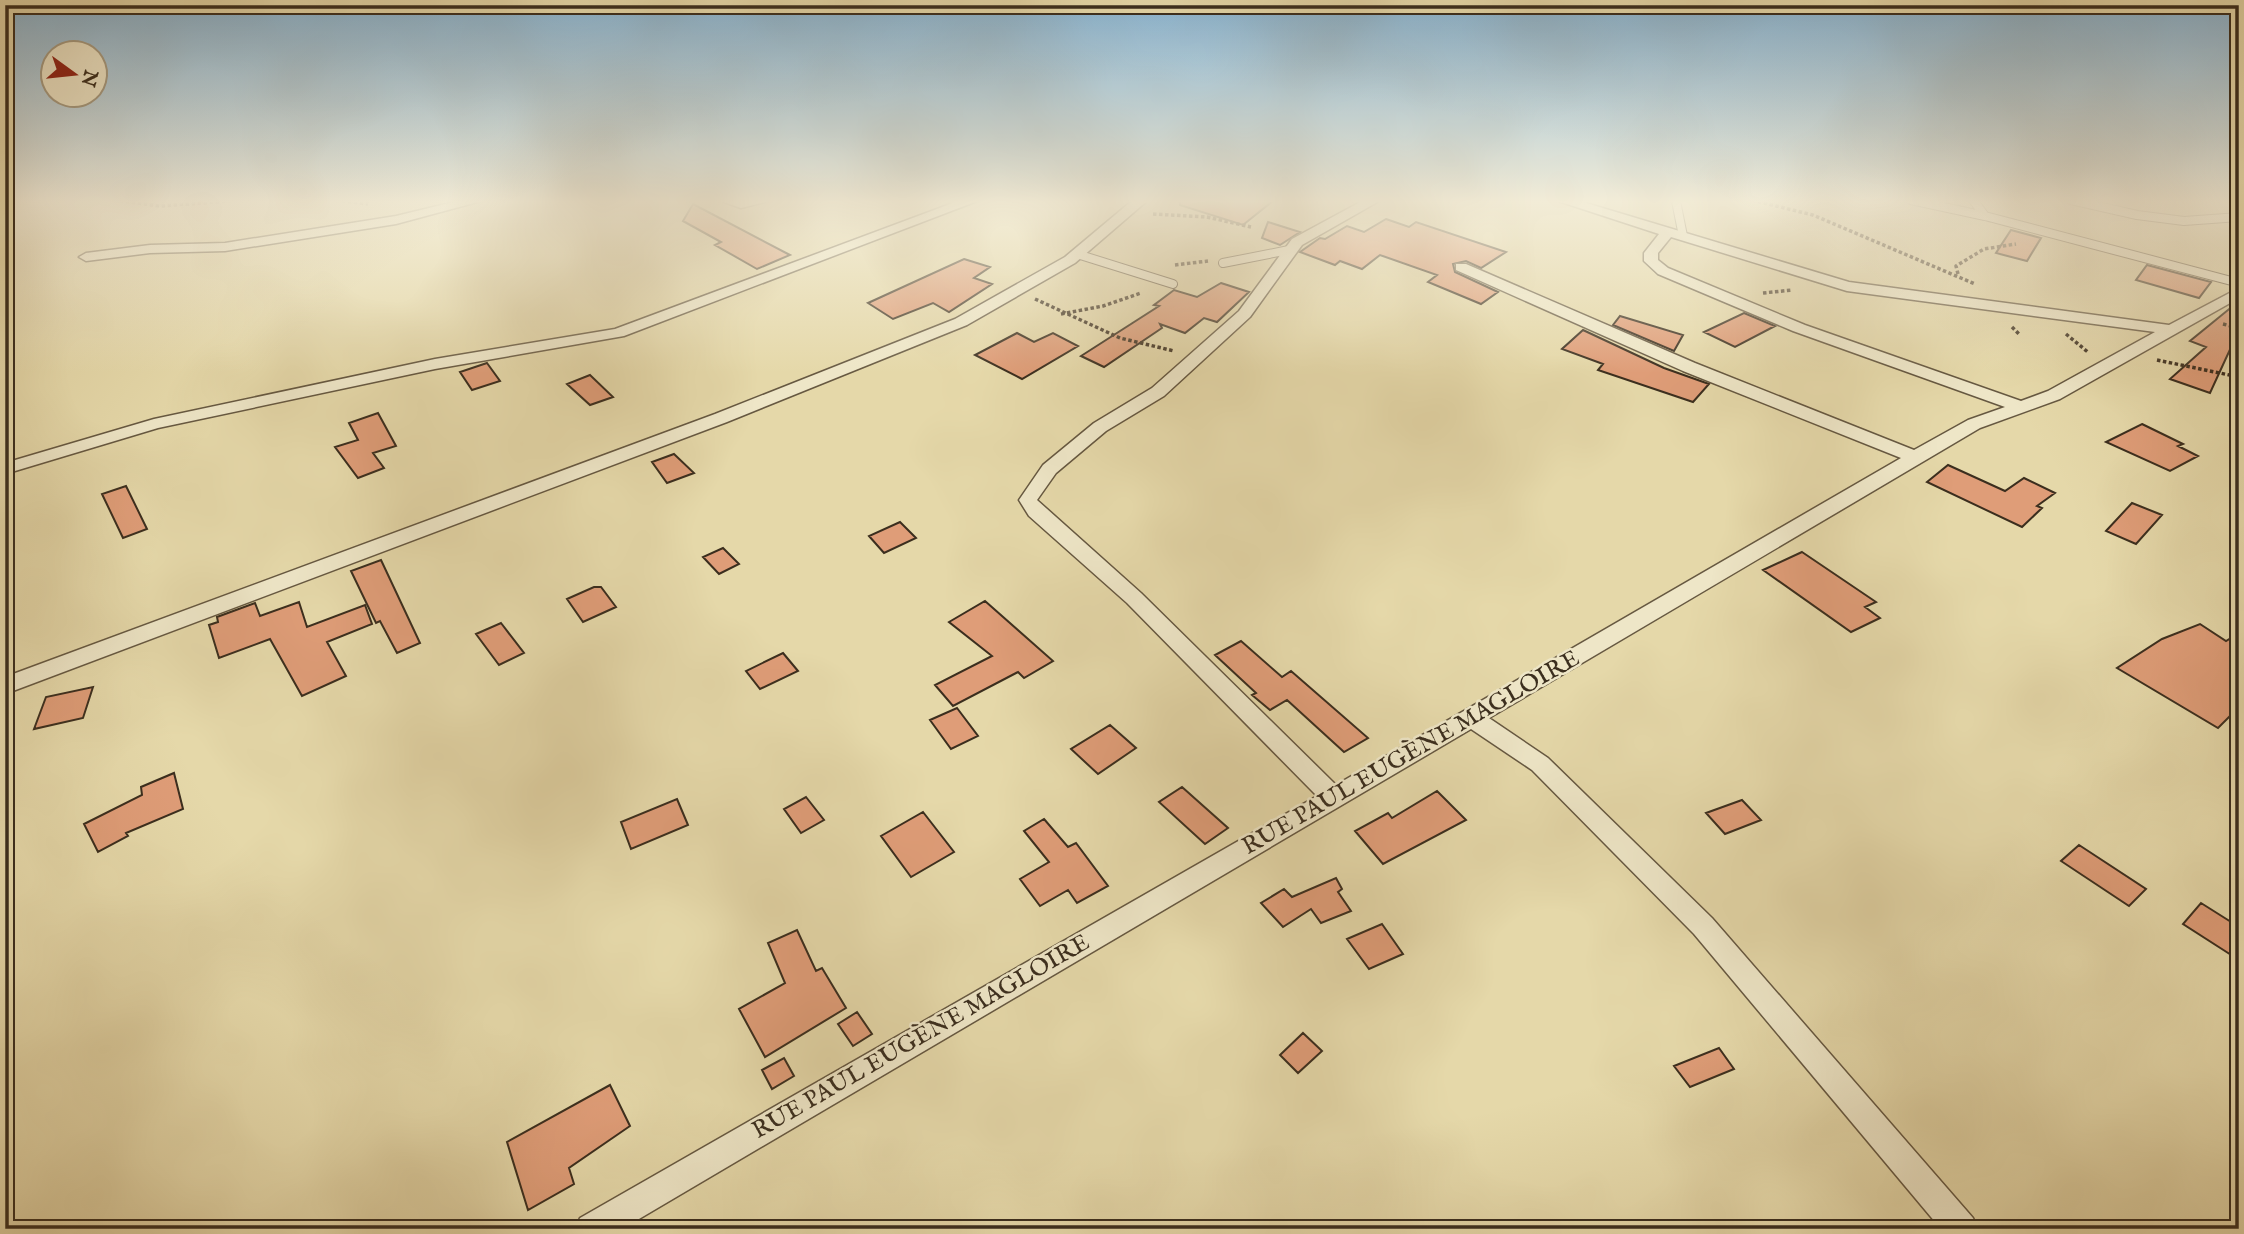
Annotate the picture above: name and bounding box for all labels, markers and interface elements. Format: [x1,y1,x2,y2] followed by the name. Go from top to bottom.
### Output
[38,38,108,108] north arrow
[75,66,102,89] text: N
[1237,643,1585,863] street label: RUE PAUL EUGÈNE MAGLOIRE
[747,927,1095,1147] street label: RUE PAUL EUGÈNE MAGLOIRE

